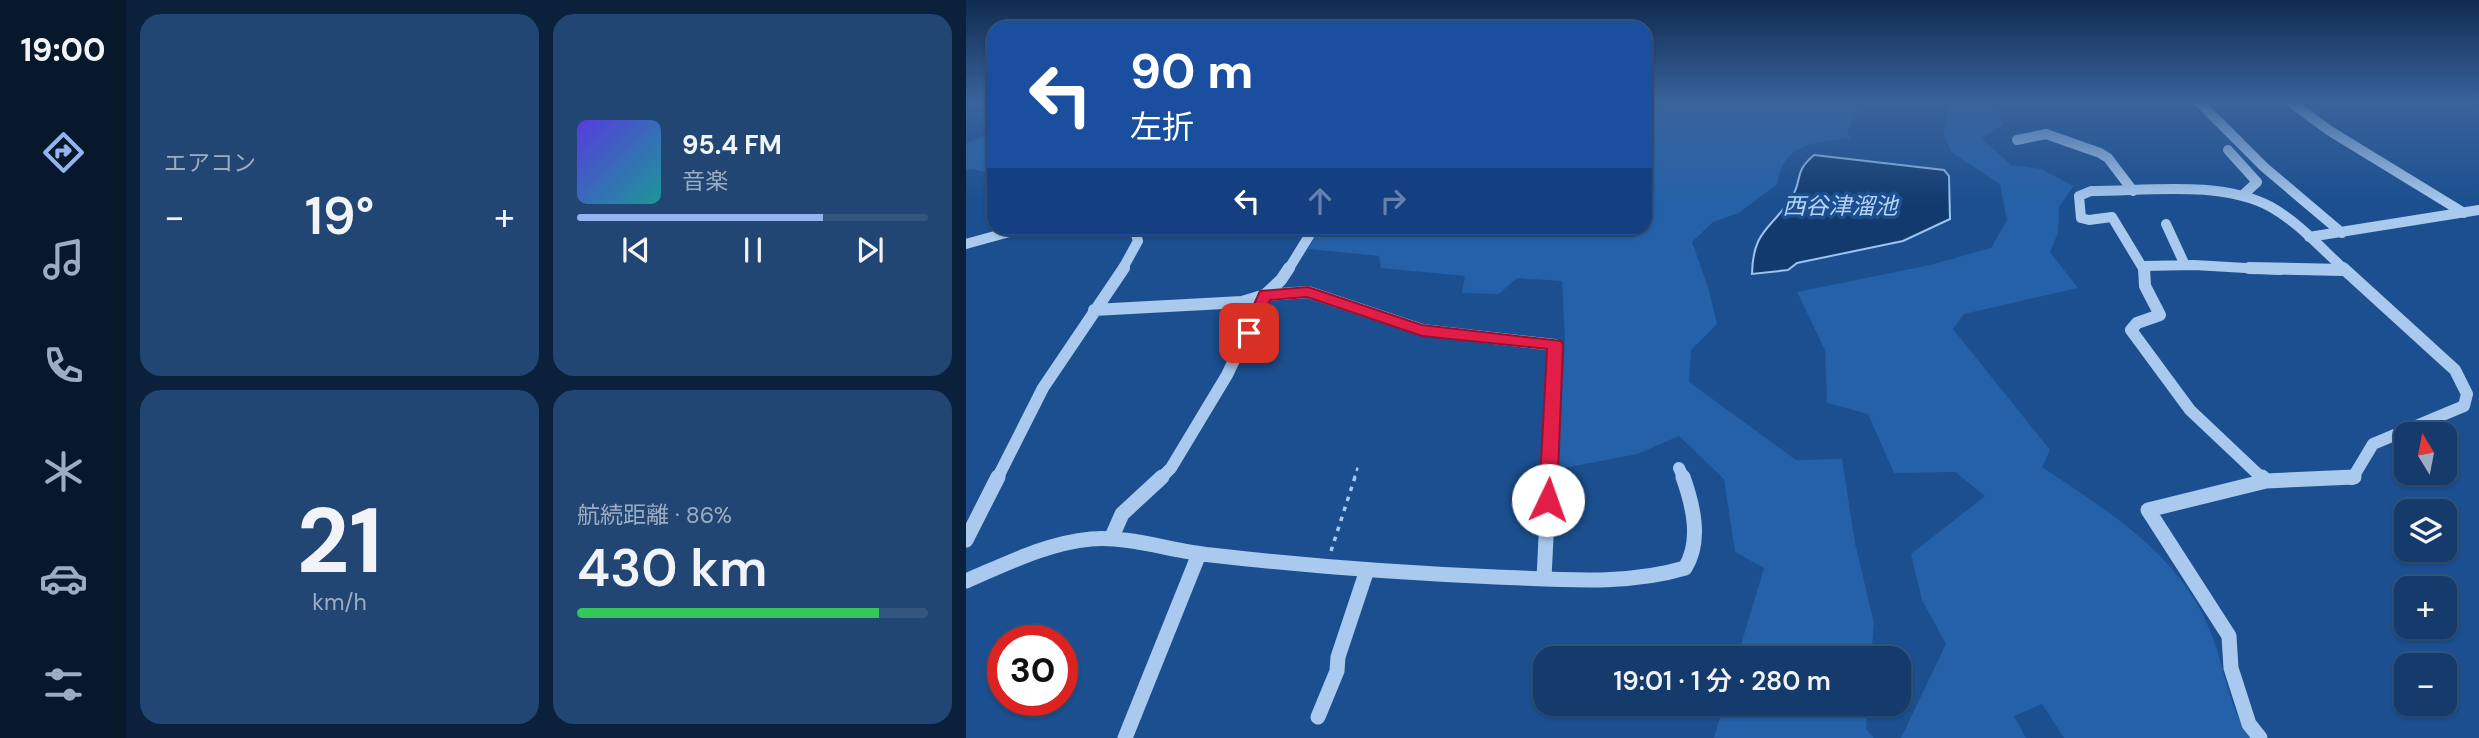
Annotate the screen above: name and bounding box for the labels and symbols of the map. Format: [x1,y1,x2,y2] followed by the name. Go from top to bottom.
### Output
[1783,191,1900,221] water label: 西谷津溜池
[1219,303,1279,363] pin
[2394,422,2457,485] north arrow
[1511,463,1585,537] position arrow
[987,625,1078,716] speed limit sign: 30

